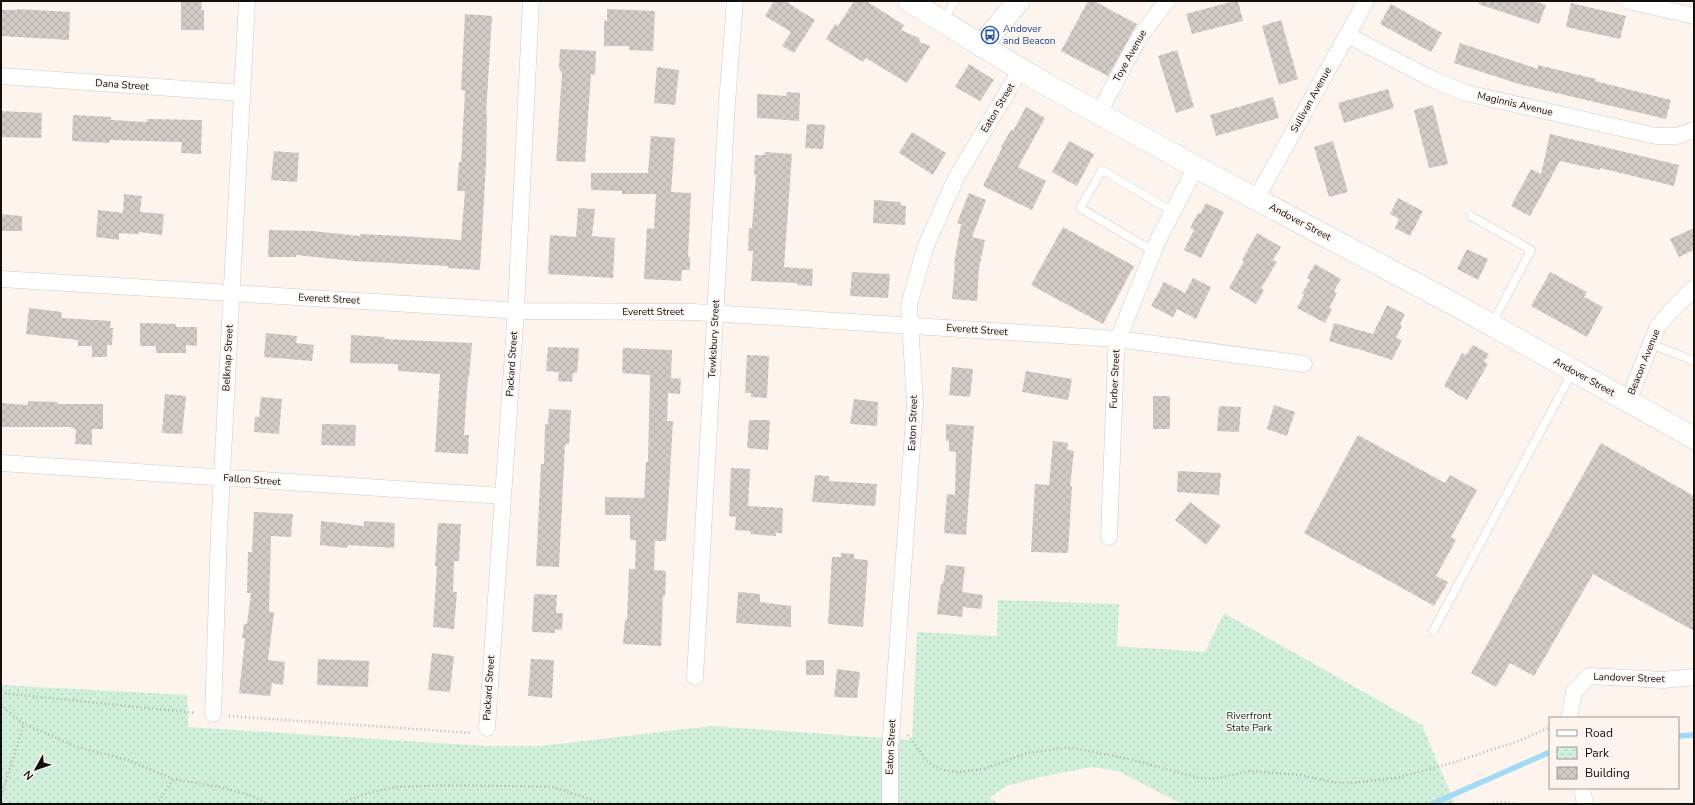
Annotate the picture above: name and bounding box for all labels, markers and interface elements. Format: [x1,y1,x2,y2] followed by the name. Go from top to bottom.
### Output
[1003,22,1056,48] place label: Andover and Beacon
[980,25,1000,45] bus stop icon: Andover and Beacon
[1110,27,1150,85] street label: Toye Avenue
[1287,65,1335,135] street label: Sullivan Avenue
[95,76,150,94] street label: Dana Street
[978,80,1019,135] street label: Eaton Street
[1476,89,1554,119] street label: Maginnis Avenue
[1267,200,1334,244] street label: Andover Street
[298,290,361,308] street label: Everett Street
[705,299,723,379] street label: Tewksbury Street
[622,305,684,319] street label: Everett Street
[946,321,1009,339] street label: Everett Street
[219,324,237,392] street label: Belknap Street
[1624,327,1664,397] street label: Beacon Avenue
[503,330,521,397] street label: Packard Street
[1106,349,1124,409] street label: Furber Street
[1551,354,1618,400] street label: Andover Street
[905,394,921,451] street label: Eaton Street
[223,471,282,489] street label: Fallon Street
[480,654,498,721] street label: Packard Street
[1593,670,1665,686] street label: Landover Street
[1226,709,1273,735] park label: Riverfront State Park
[1549,717,1679,789] legend
[883,718,899,775] street label: Eaton Street
[1585,725,1613,741] text: Road
[1585,745,1610,761] text: Park
[16,749,56,789] north arrow
[1585,765,1630,781] text: Building
[20,767,37,783] text: N

